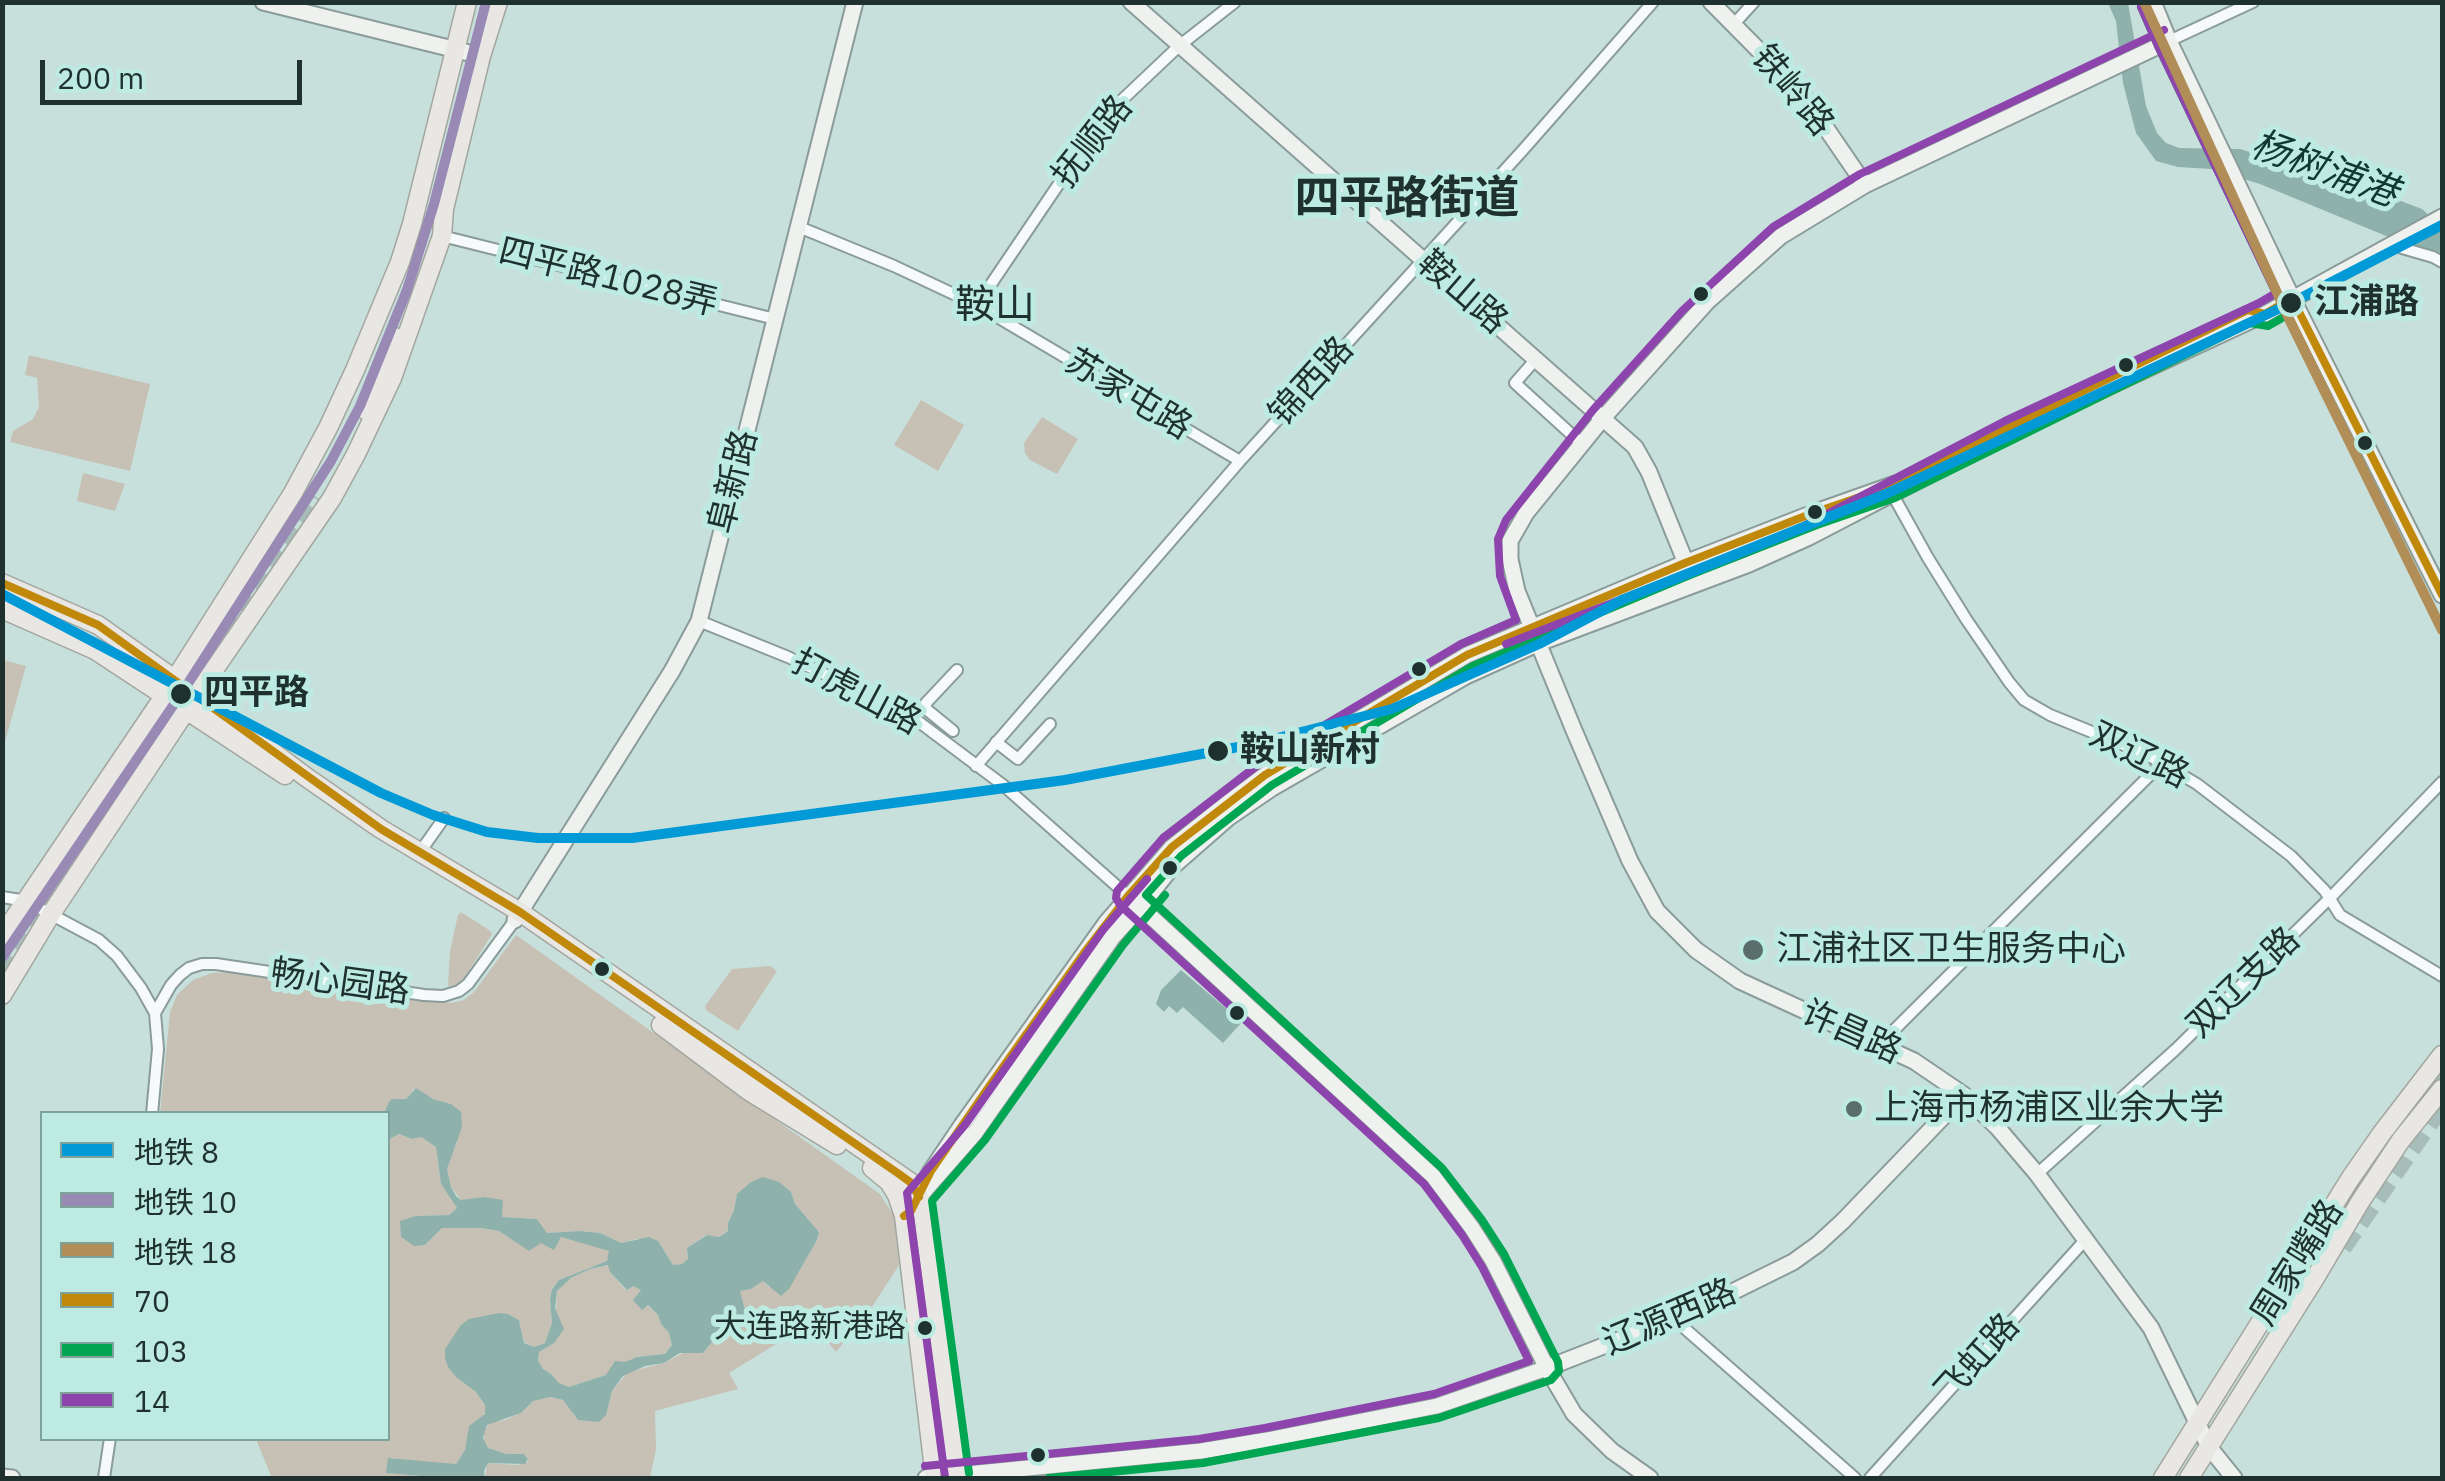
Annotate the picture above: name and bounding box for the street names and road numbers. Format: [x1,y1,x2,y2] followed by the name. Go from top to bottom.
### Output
[1742,37,1842,145] street label: 铁岭路
[1044,88,1142,196] street label: 抚顺路
[494,231,722,325] street label: 四平路1028弄
[1409,243,1515,343] street label: 鞍山路
[1261,329,1363,435] street label: 锦西路
[1057,341,1199,449] street label: 苏家屯路
[701,426,767,538] street label: 阜新路
[784,642,928,744] street label: 打虎山路
[2083,714,2195,798] street label: 双辽路
[2179,919,2309,1047] street label: 双辽支路
[268,952,412,1014] street label: 畅心园路
[1794,992,1908,1074] street label: 许昌路
[2243,1193,2353,1333] street label: 周家嘴路
[1597,1271,1743,1365] street label: 辽源西路
[1927,1306,2029,1412] street label: 飞虹路

